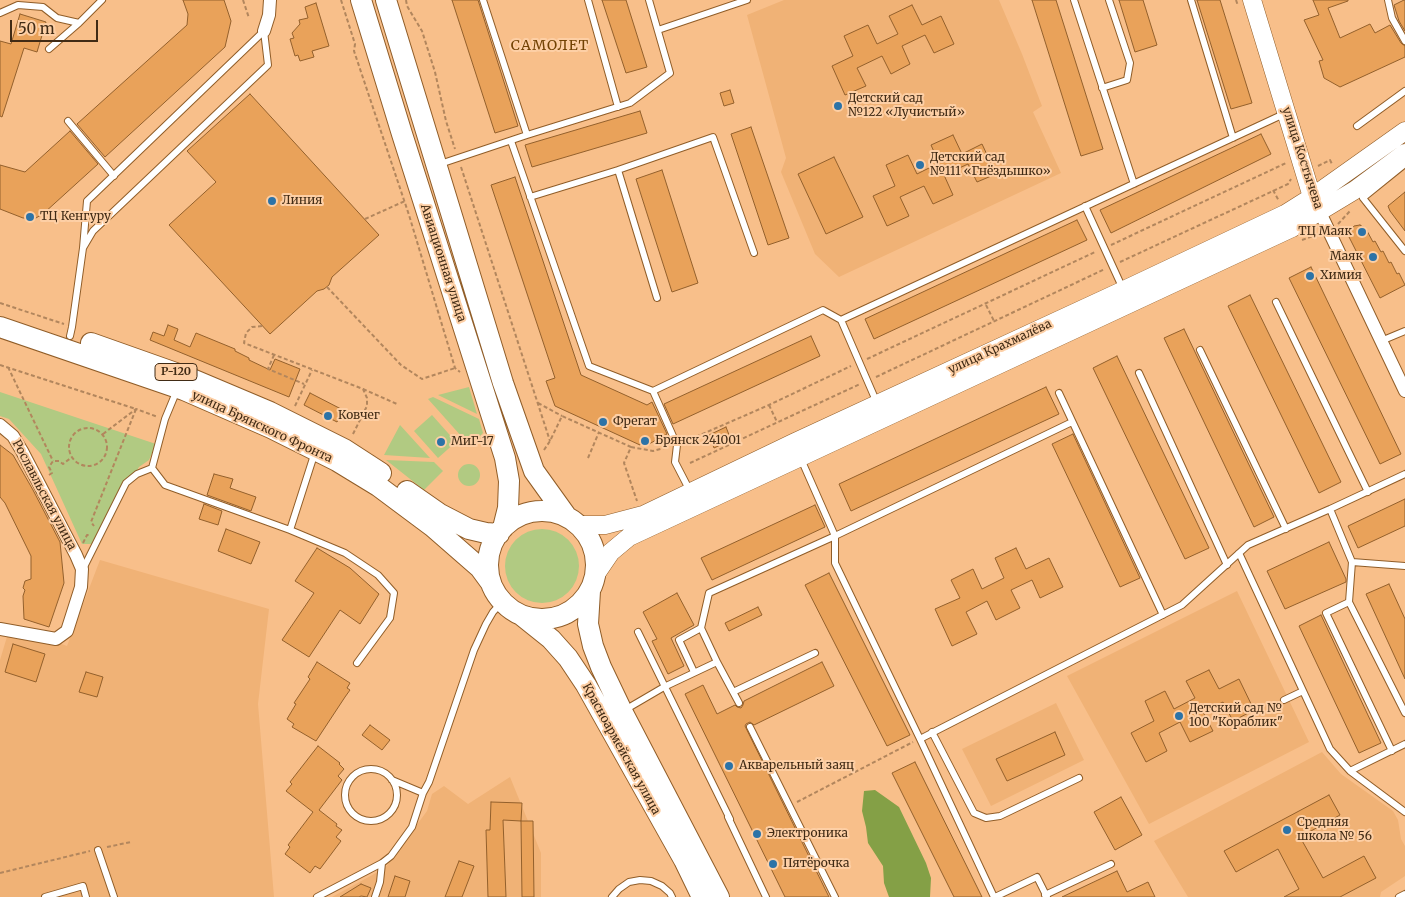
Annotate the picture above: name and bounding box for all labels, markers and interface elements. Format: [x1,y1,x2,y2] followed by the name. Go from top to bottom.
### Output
[12,10,100,42] scale bar
[18,19,55,38] text: 50 m
[510,38,590,54] district label: САМОЛЕТ
[848,92,965,120] place label: Детский сад №122 «Лучистый»
[832,100,844,112] marker: Детский сад №122 «Лучистый»
[1279,105,1325,211] street label: улица Костычева
[930,151,1051,179] place label: Детский сад №111 «Гнёздышко»
[914,159,926,171] marker: Детский сад №111 «Гнёздышко»
[282,194,322,208] place label: Линия
[266,195,278,207] marker: Линия
[417,202,469,324] street label: Авиационная улица
[40,210,111,224] place label: ТЦ Кенгуру
[24,211,36,223] marker: ТЦ Кенгуру
[1298,225,1352,239] place label: ТЦ Маяк
[1356,226,1368,238] marker: ТЦ Маяк
[1330,250,1363,264] place label: Маяк
[1367,251,1379,263] marker: Маяк
[1320,269,1362,283] place label: Химия
[1304,270,1316,282] marker: Химия
[946,317,1054,377] street label: улица Крахмалёва
[155,364,197,381] road number: Р-120
[189,388,335,466] street label: улица Брянского Фронта
[338,409,380,423] place label: Ковчег
[322,410,334,422] marker: Ковчег
[613,415,657,429] place label: Фрегат
[597,416,609,428] marker: Фрегат
[655,434,741,448] place label: Брянск 241001
[451,435,494,449] place label: МиГ-17
[639,435,651,447] marker: Брянск 241001
[435,436,447,448] marker: МиГ-17
[9,437,79,553] street label: Рославльская улица
[579,681,663,817] street label: Красноармейская улица
[1189,702,1283,730] place label: Детский сад № 100 "Кораблик"
[1173,710,1185,722] marker: Детский сад № 100 "Кораблик"
[739,759,854,773] place label: Акварельный заяц
[723,760,735,772] marker: Акварельный заяц
[1297,816,1372,844] place label: Средняя школа № 56
[1281,824,1293,836] marker: Средняя школа № 56
[767,827,848,841] place label: Электроника
[751,828,763,840] marker: Электроника
[783,857,849,871] place label: Пятёрочка
[767,858,779,870] marker: Пятёрочка

